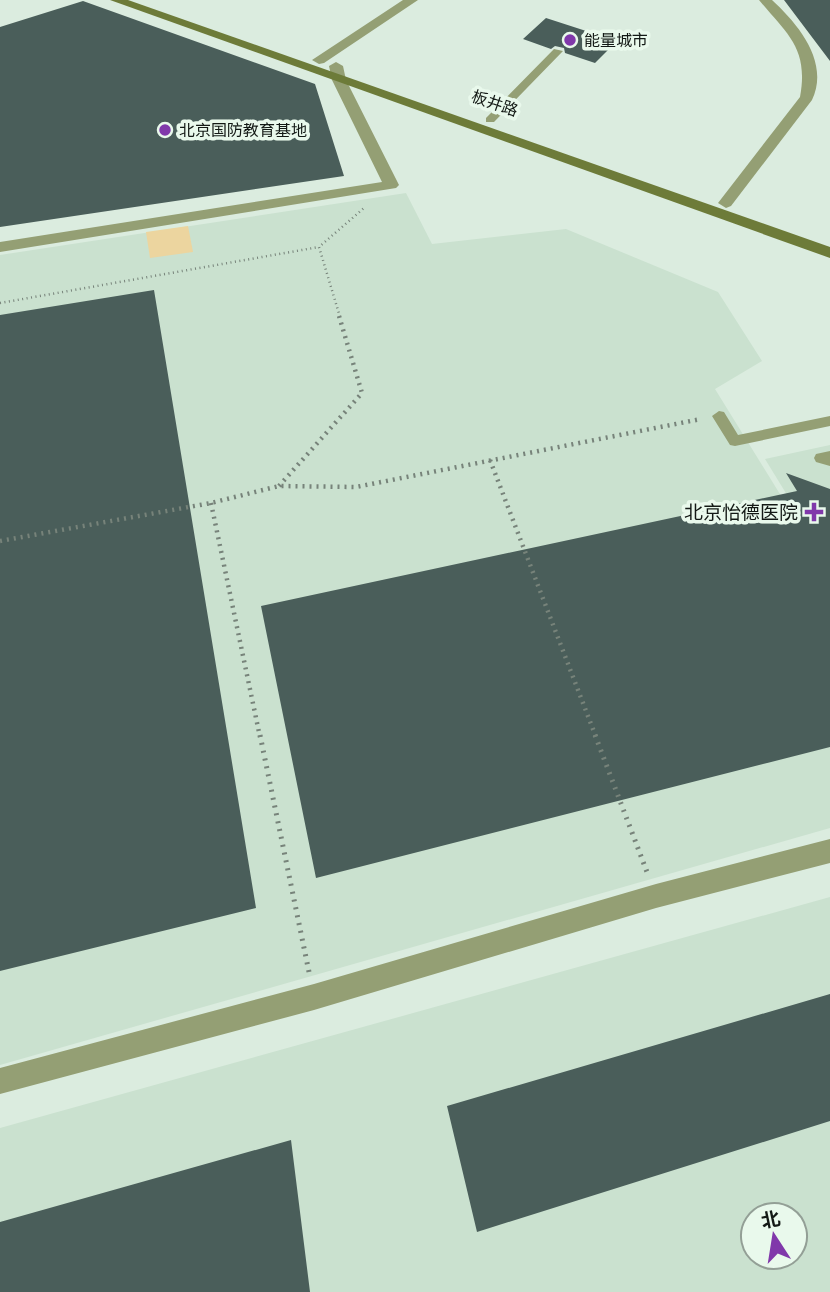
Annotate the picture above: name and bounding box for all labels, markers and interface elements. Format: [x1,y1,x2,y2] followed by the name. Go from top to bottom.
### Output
[584,30,648,52] place label: 能量城市
[562,32,578,48] marker: 能量城市
[468,86,521,122] street label: 板井路
[179,120,307,142] place label: 北京国防教育基地
[157,122,173,138] marker: 北京国防教育基地
[684,500,798,527] place label: 北京怡德医院
[804,502,824,522] marker: 北京怡德医院
[739,1201,809,1271] north arrow
[759,1206,783,1236] text: 北

